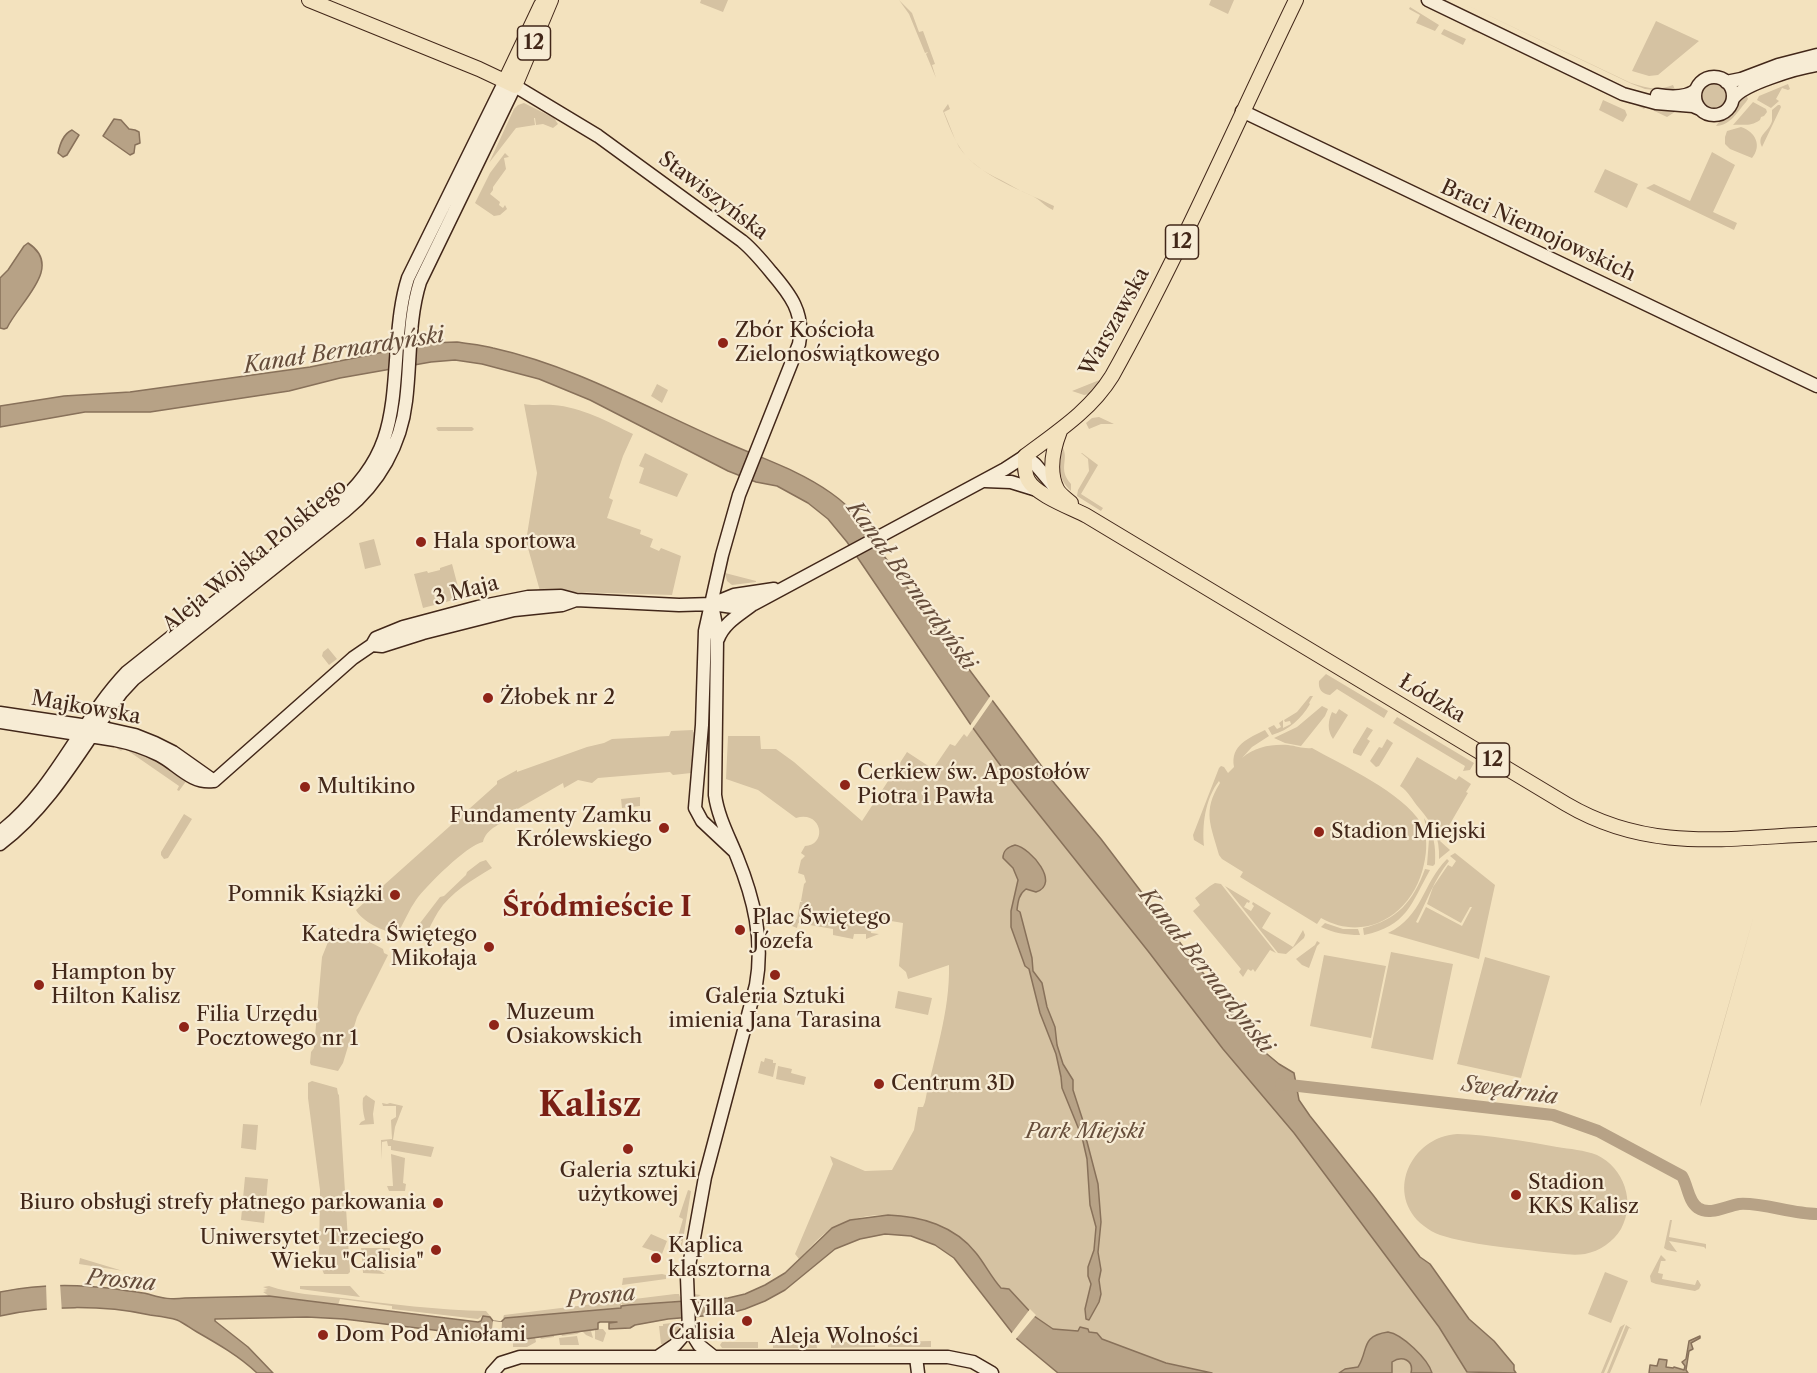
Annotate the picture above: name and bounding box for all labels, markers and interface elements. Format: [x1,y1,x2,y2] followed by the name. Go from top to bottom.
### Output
[518,26,550,60] road number: 12
[653,147,773,245] street label: Stawiszyńska
[1436,175,1640,287] street label: Braci Niemojowskich
[1166,225,1198,259] road number: 12
[1075,263,1155,381] street label: Warszawska
[735,318,940,368] place label: Zbór Kościoła Zielonoświątkowego
[242,322,446,380] water label: Kanał Bernardyński
[716,336,730,350] marker: Zbór Kościoła Zielonoświątkowego
[158,474,352,638] street label: Aleja Wojska Polskiego
[841,496,981,676] water label: Kanał Bernardyński
[433,529,576,555] place label: Hala sportowa
[414,535,428,549] marker: Hala sportowa
[431,571,501,611] street label: 3 Maja
[1394,669,1470,729] street label: Łódzka
[500,685,615,711] place label: Żłobek nr 2
[29,686,143,730] street label: Majkowska
[481,691,495,705] marker: Żłobek nr 2
[1476,743,1510,777] road number: 12
[857,760,1090,810] place label: Cerkiew św. Apostołów Piotra i Pawła
[317,774,415,800] place label: Multikino
[838,778,852,792] marker: Cerkiew św. Apostołów Piotra i Pawła
[298,780,312,794] marker: Multikino
[449,803,652,853] place label: Fundamenty Zamku Królewskiego
[1331,819,1486,845] place label: Stadion Miejski
[657,821,671,835] marker: Fundamenty Zamku Królewskiego
[1312,825,1326,839] marker: Stadion Miejski
[228,882,383,908] place label: Pomnik Książki
[1133,883,1279,1059] water label: Kanał Bernardyński
[388,888,402,902] marker: Pomnik Książki
[502,892,692,924] district label: Śródmieście I
[752,905,891,955] place label: Plac Świętego Józefa
[301,922,477,972] place label: Katedra Świętego Mikołaja
[733,923,747,937] marker: Plac Świętego Józefa
[482,940,496,954] marker: Katedra Świętego Mikołaja
[51,960,181,1010] place label: Hampton by Hilton Kalisz
[768,968,782,982] marker: Galeria Sztuki imienia Jana Tarasina
[32,978,46,992] marker: Hampton by Hilton Kalisz
[669,984,881,1034] place label: Galeria Sztuki imienia Jana Tarasina
[506,1000,642,1050] place label: Muzeum Osiakowskich
[196,1002,358,1052] place label: Filia Urzędu Pocztowego nr 1
[487,1018,501,1032] marker: Muzeum Osiakowskich
[177,1020,191,1034] marker: Filia Urzędu Pocztowego nr 1
[891,1071,1015,1097] place label: Centrum 3D
[1460,1071,1560,1111] water label: Swędrnia
[872,1077,886,1091] marker: Centrum 3D
[539,1086,641,1126] district label: Kalisz
[1025,1119,1145,1145] park label: Park Miejski
[621,1142,635,1156] marker: Galeria sztuki użytkowej
[560,1158,696,1208] place label: Galeria sztuki użytkowej
[1528,1170,1639,1220] place label: Stadion KKS Kalisz
[1509,1188,1523,1202] marker: Stadion KKS Kalisz
[19,1190,426,1216] place label: Biuro obsługi strefy płatnego parkowania
[431,1196,445,1210] marker: Biuro obsługi strefy płatnego parkowania
[200,1225,424,1275] place label: Uniwersytet Trzeciego Wieku "Calisia"
[668,1233,771,1283] place label: Kaplica klasztorna
[429,1243,443,1257] marker: Uniwersytet Trzeciego Wieku "Calisia"
[649,1251,663,1265] marker: Kaplica klasztorna
[85,1265,157,1297] water label: Prosna
[565,1280,637,1314] water label: Prosna
[668,1296,735,1346] place label: Villa Calisia
[740,1314,754,1328] marker: Villa Calisia
[335,1322,526,1348] place label: Dom Pod Aniołami
[769,1324,919,1350] street label: Aleja Wolności
[316,1328,330,1342] marker: Dom Pod Aniołami

